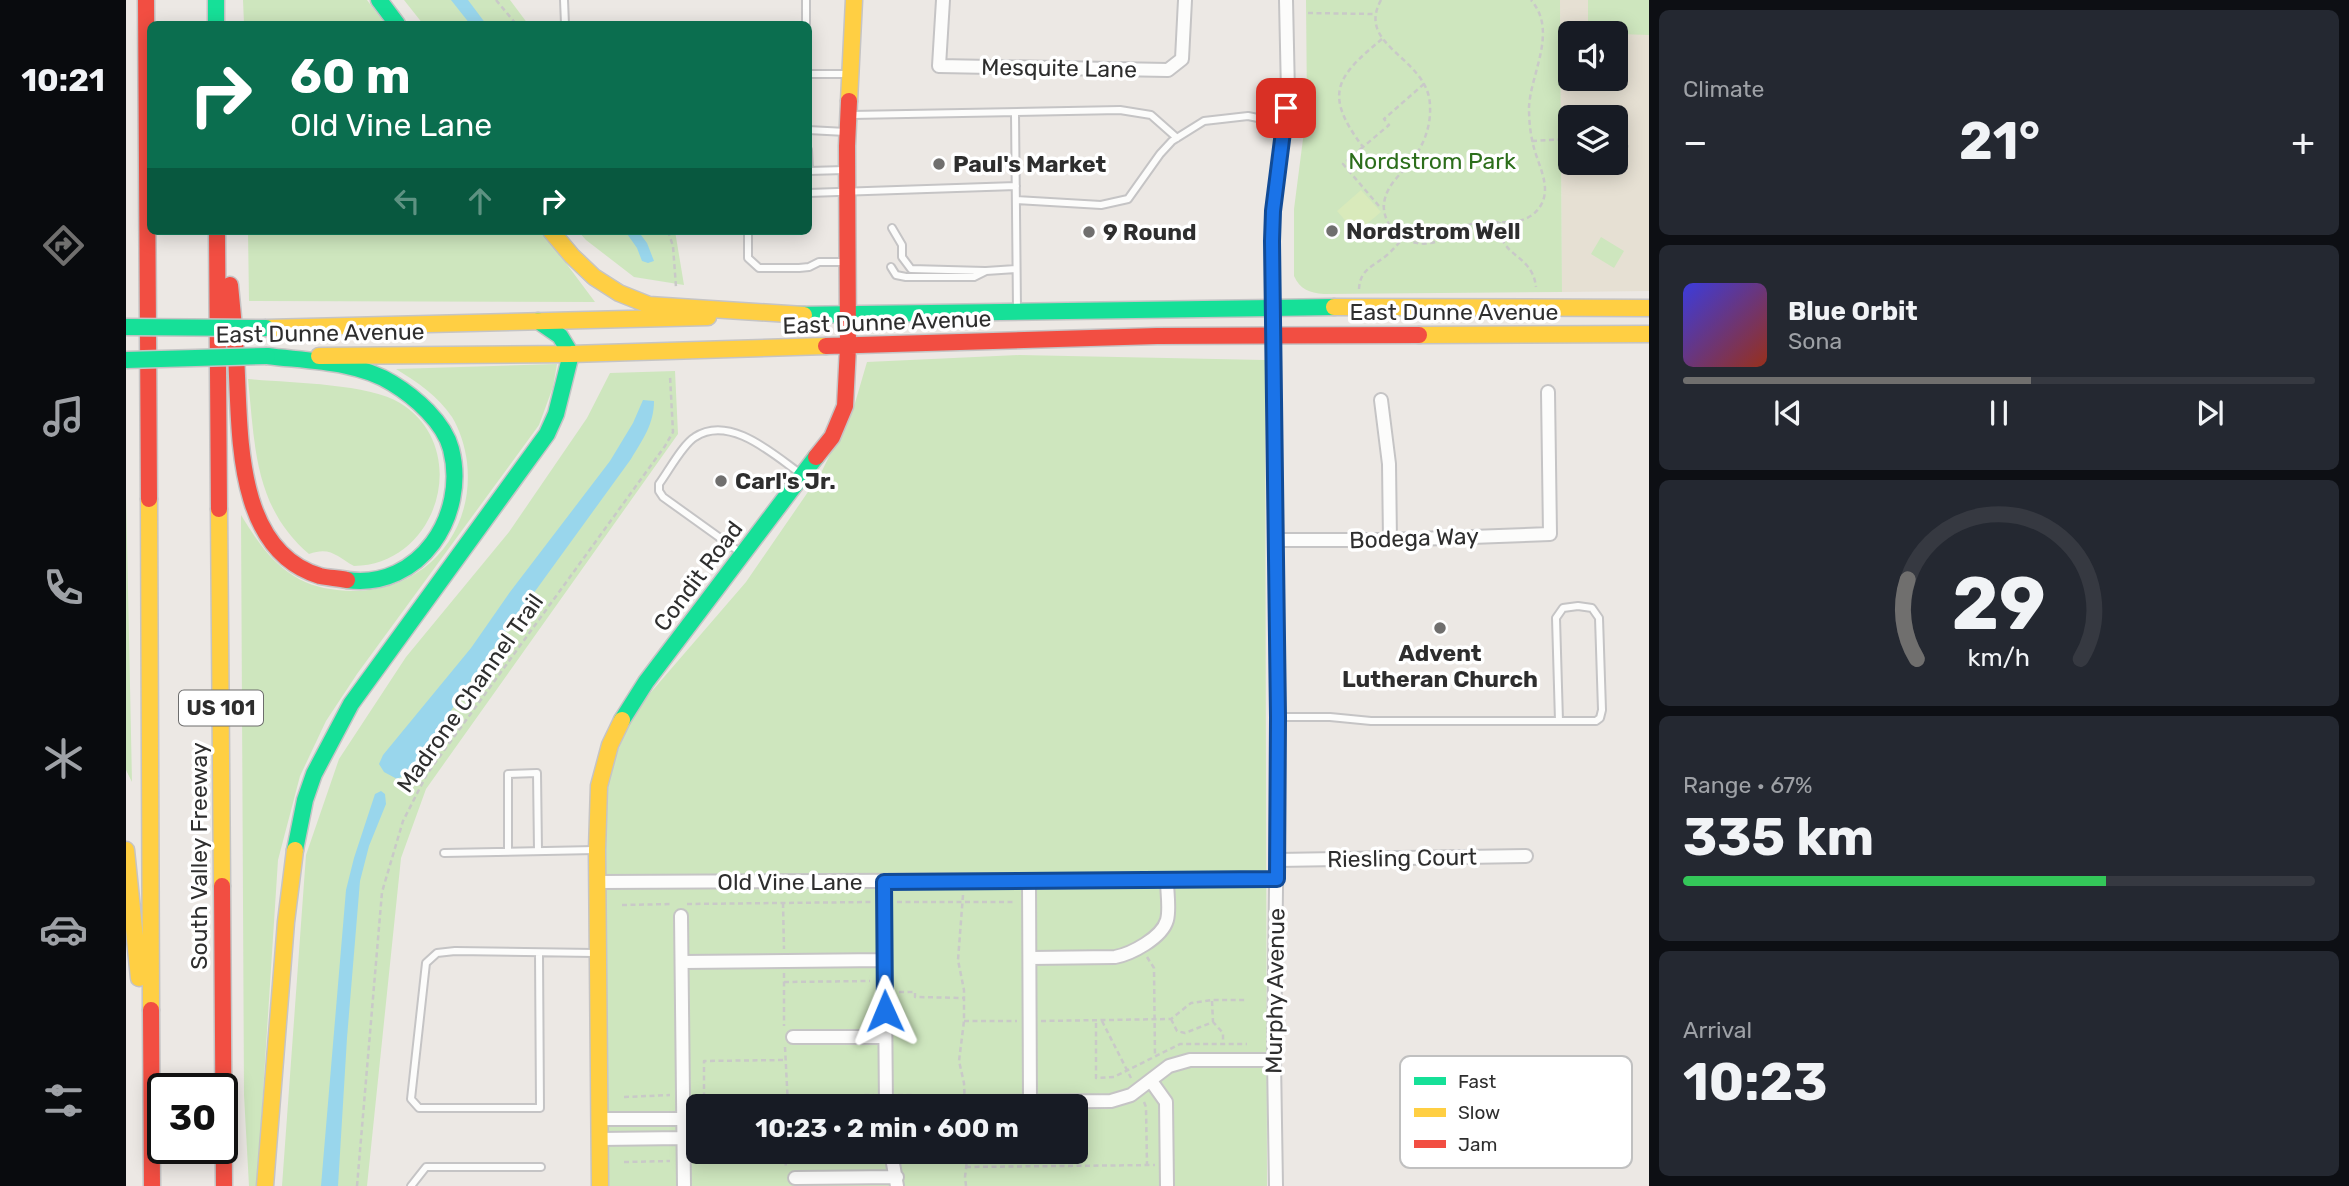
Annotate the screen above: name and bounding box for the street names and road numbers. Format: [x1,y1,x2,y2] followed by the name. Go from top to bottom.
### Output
[981,53,1137,83] street label: Mesquite Lane
[1349,298,1559,326] street label: East Dunne Avenue
[782,304,992,340] street label: East Dunne Avenue
[215,317,425,349] street label: East Dunne Avenue
[647,515,749,637] street label: Condit Road
[1349,522,1480,554] street label: Bodega Way
[391,588,549,798] street label: Madrone Channel Trail
[179,690,263,726] road number: US 101
[185,742,213,970] street label: South Valley Freeway
[1327,843,1477,873] street label: Riesling Court
[717,868,863,896] street label: Old Vine Lane
[1260,908,1290,1074] street label: Murphy Avenue

